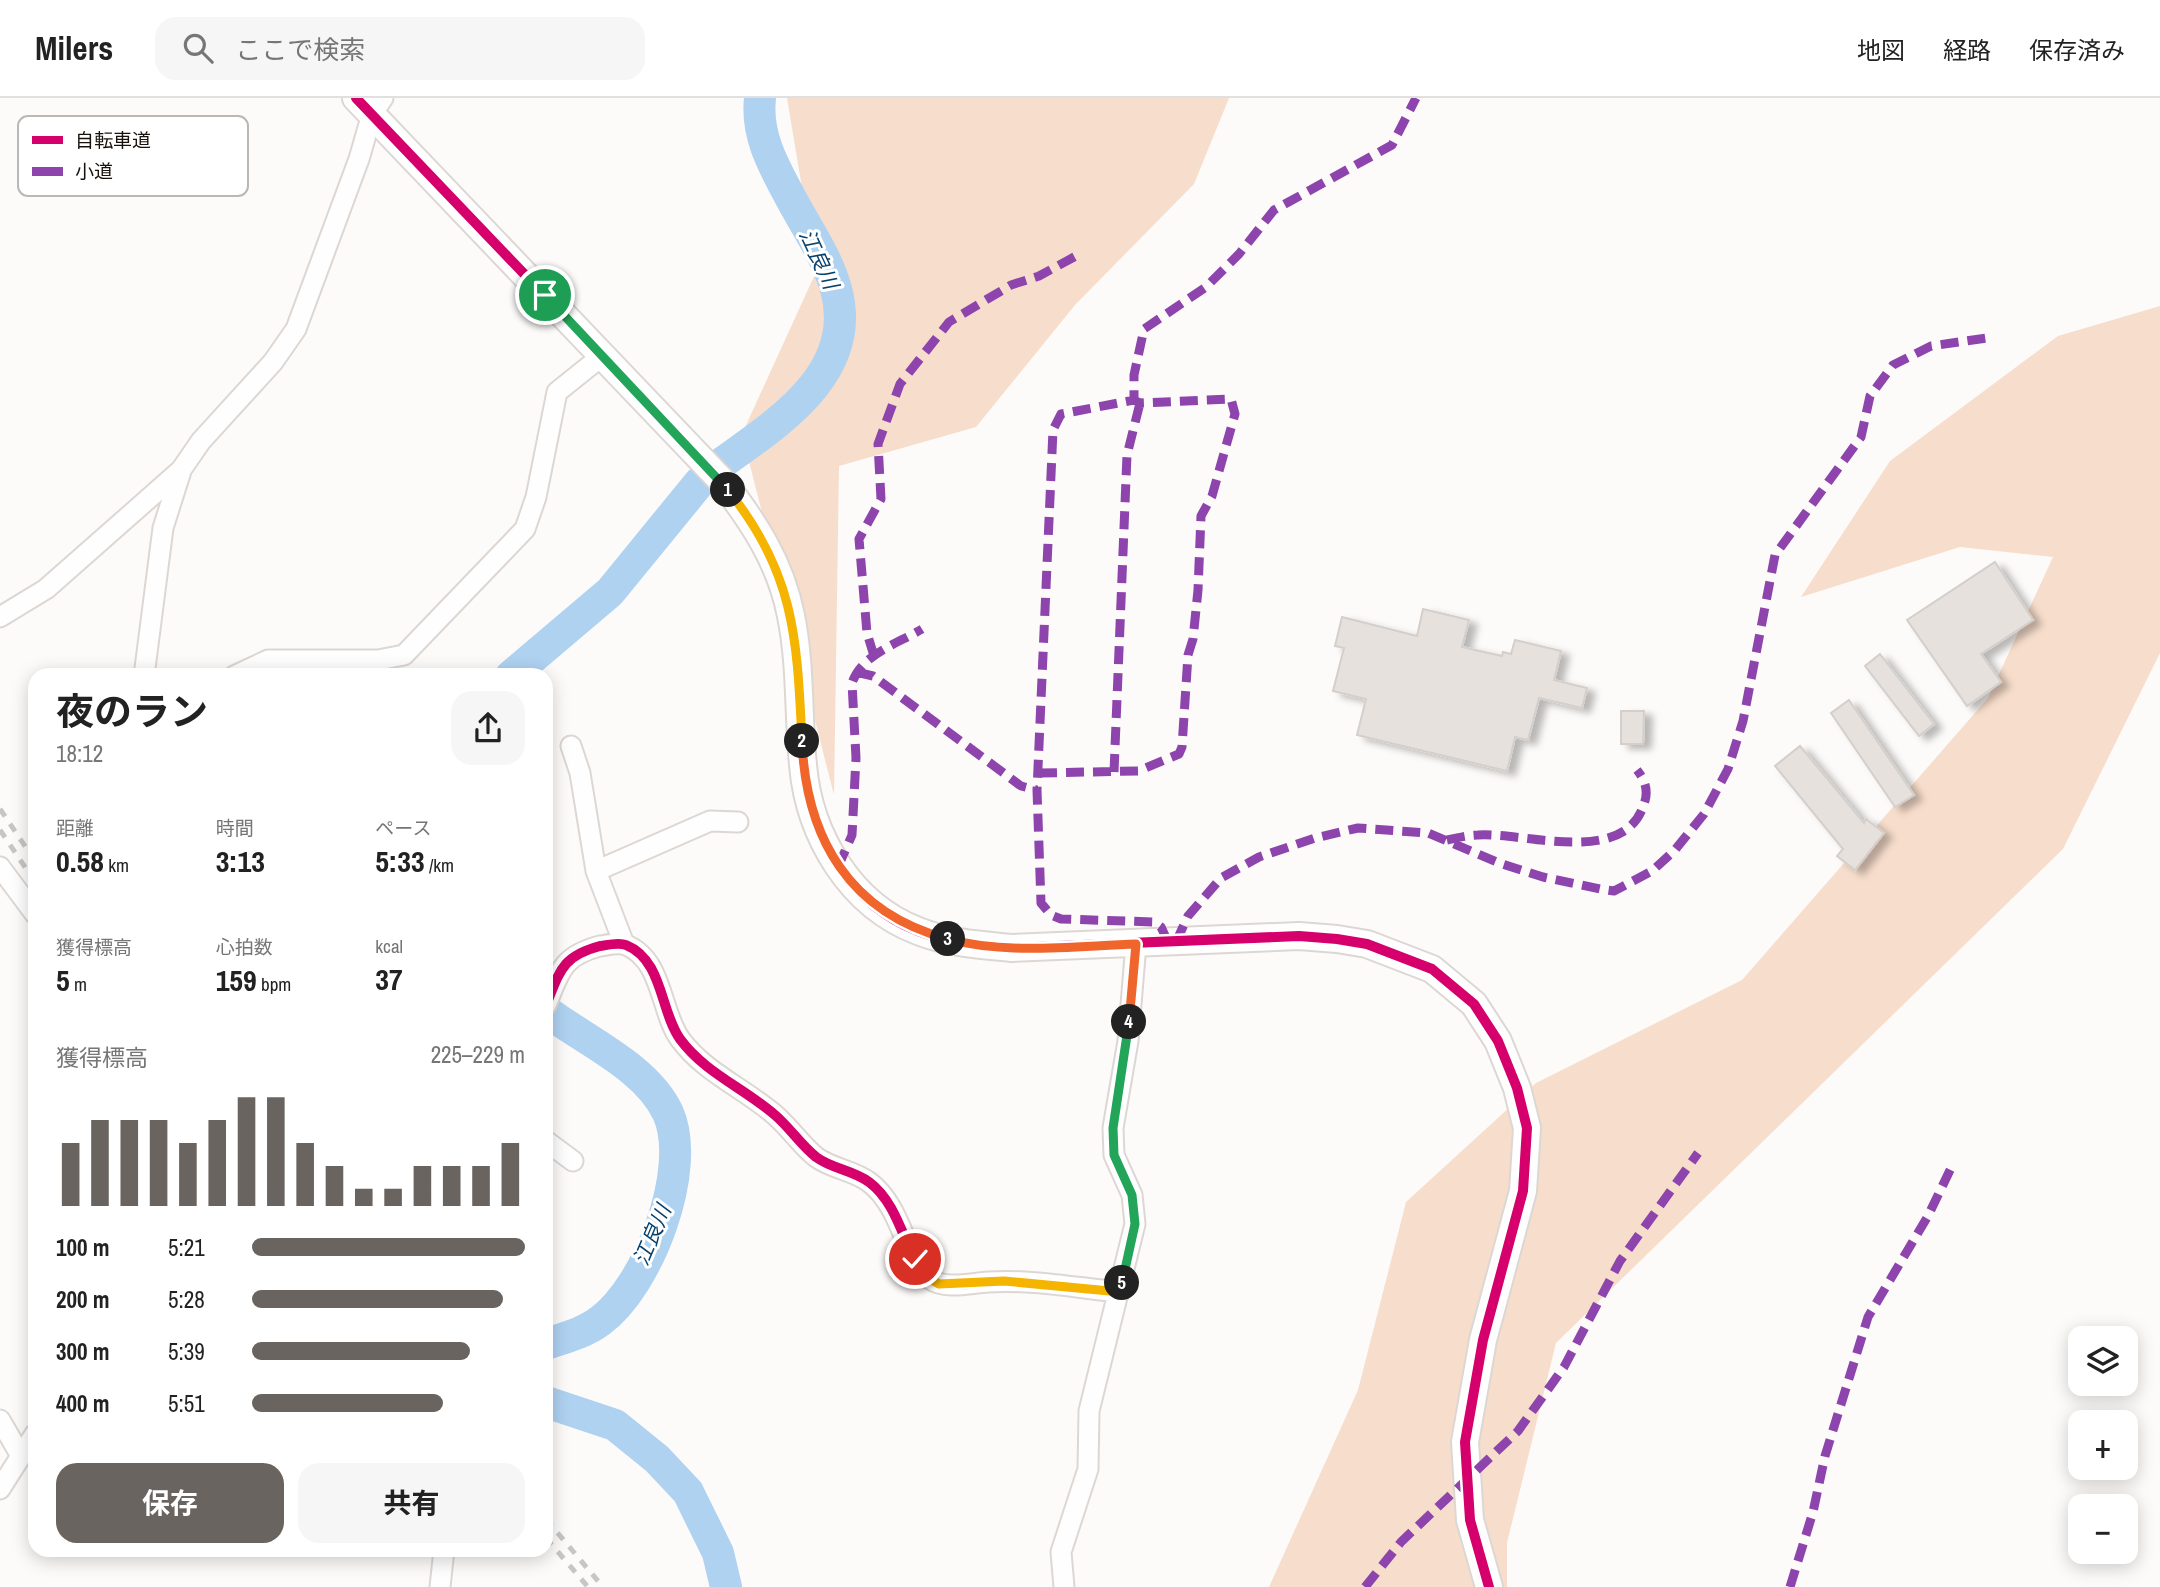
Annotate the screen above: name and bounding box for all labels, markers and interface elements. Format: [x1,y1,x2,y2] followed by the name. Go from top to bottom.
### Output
[155,17,645,80] search box
[35,26,113,70] text: Milers
[179,29,217,67] icon: search
[235,32,365,67] text: ここで検索
[1857,34,1905,66] text: 地図
[1943,34,1991,66] text: 経路
[2029,34,2125,66] text: 保存済み
[18,116,248,196] legend
[75,127,151,153] text: 自転車道
[75,158,113,184] text: 小道
[793,224,846,295] water label: 江良川
[515,265,575,325] pin
[526,276,564,314] icon: arrive
[710,472,746,508] pin: 1
[723,476,732,502] text: 1
[56,686,208,737] text: 夜のラン
[451,691,525,765] button: share
[784,724,820,758] pin: 2
[797,727,806,753] text: 2
[56,738,103,769] text: 18:12
[56,815,94,841] text: 距離
[216,815,254,841] text: 時間
[375,815,431,841] text: ペース
[56,841,104,881] text: 0.58
[216,841,265,881] text: 3:13
[375,841,425,881] text: 5:33
[104,852,129,878] text: km
[425,852,454,878] text: /km
[930,922,965,956] pin: 3
[943,925,952,951] text: 3
[375,933,403,959] text: kcal
[56,934,132,960] text: 獲得標高
[216,934,273,960] text: 心拍数
[375,959,403,999] text: 37
[56,960,70,1000] text: 5
[216,960,257,1000] text: 159
[70,971,87,997] text: m
[257,971,291,997] text: bpm
[1112,1004,1146,1040] pin: 4
[1124,1008,1133,1034] text: 4
[431,1039,525,1070] text: 225–229 m
[56,1042,148,1073] text: 獲得標高
[626,1198,678,1270] water label: 江良川
[885,1229,945,1289] pin
[56,1232,109,1263] text: 100 m
[168,1232,205,1263] text: 5:21
[896,1240,934,1278] icon: check
[1104,1266,1140,1300] pin: 5
[1117,1269,1126,1295] text: 5
[56,1284,109,1315] text: 200 m
[168,1284,205,1315] text: 5:28
[2068,1326,2138,1564] map controls
[2068,1326,2138,1396] button: layers
[56,1336,109,1367] text: 300 m
[168,1336,205,1367] text: 5:39
[56,1388,109,1419] text: 400 m
[168,1388,205,1419] text: 5:51
[2068,1410,2138,1480] button: +
[56,1463,284,1543] button: 保存
[298,1463,525,1543] button: 共有
[2068,1494,2138,1564] button: −

